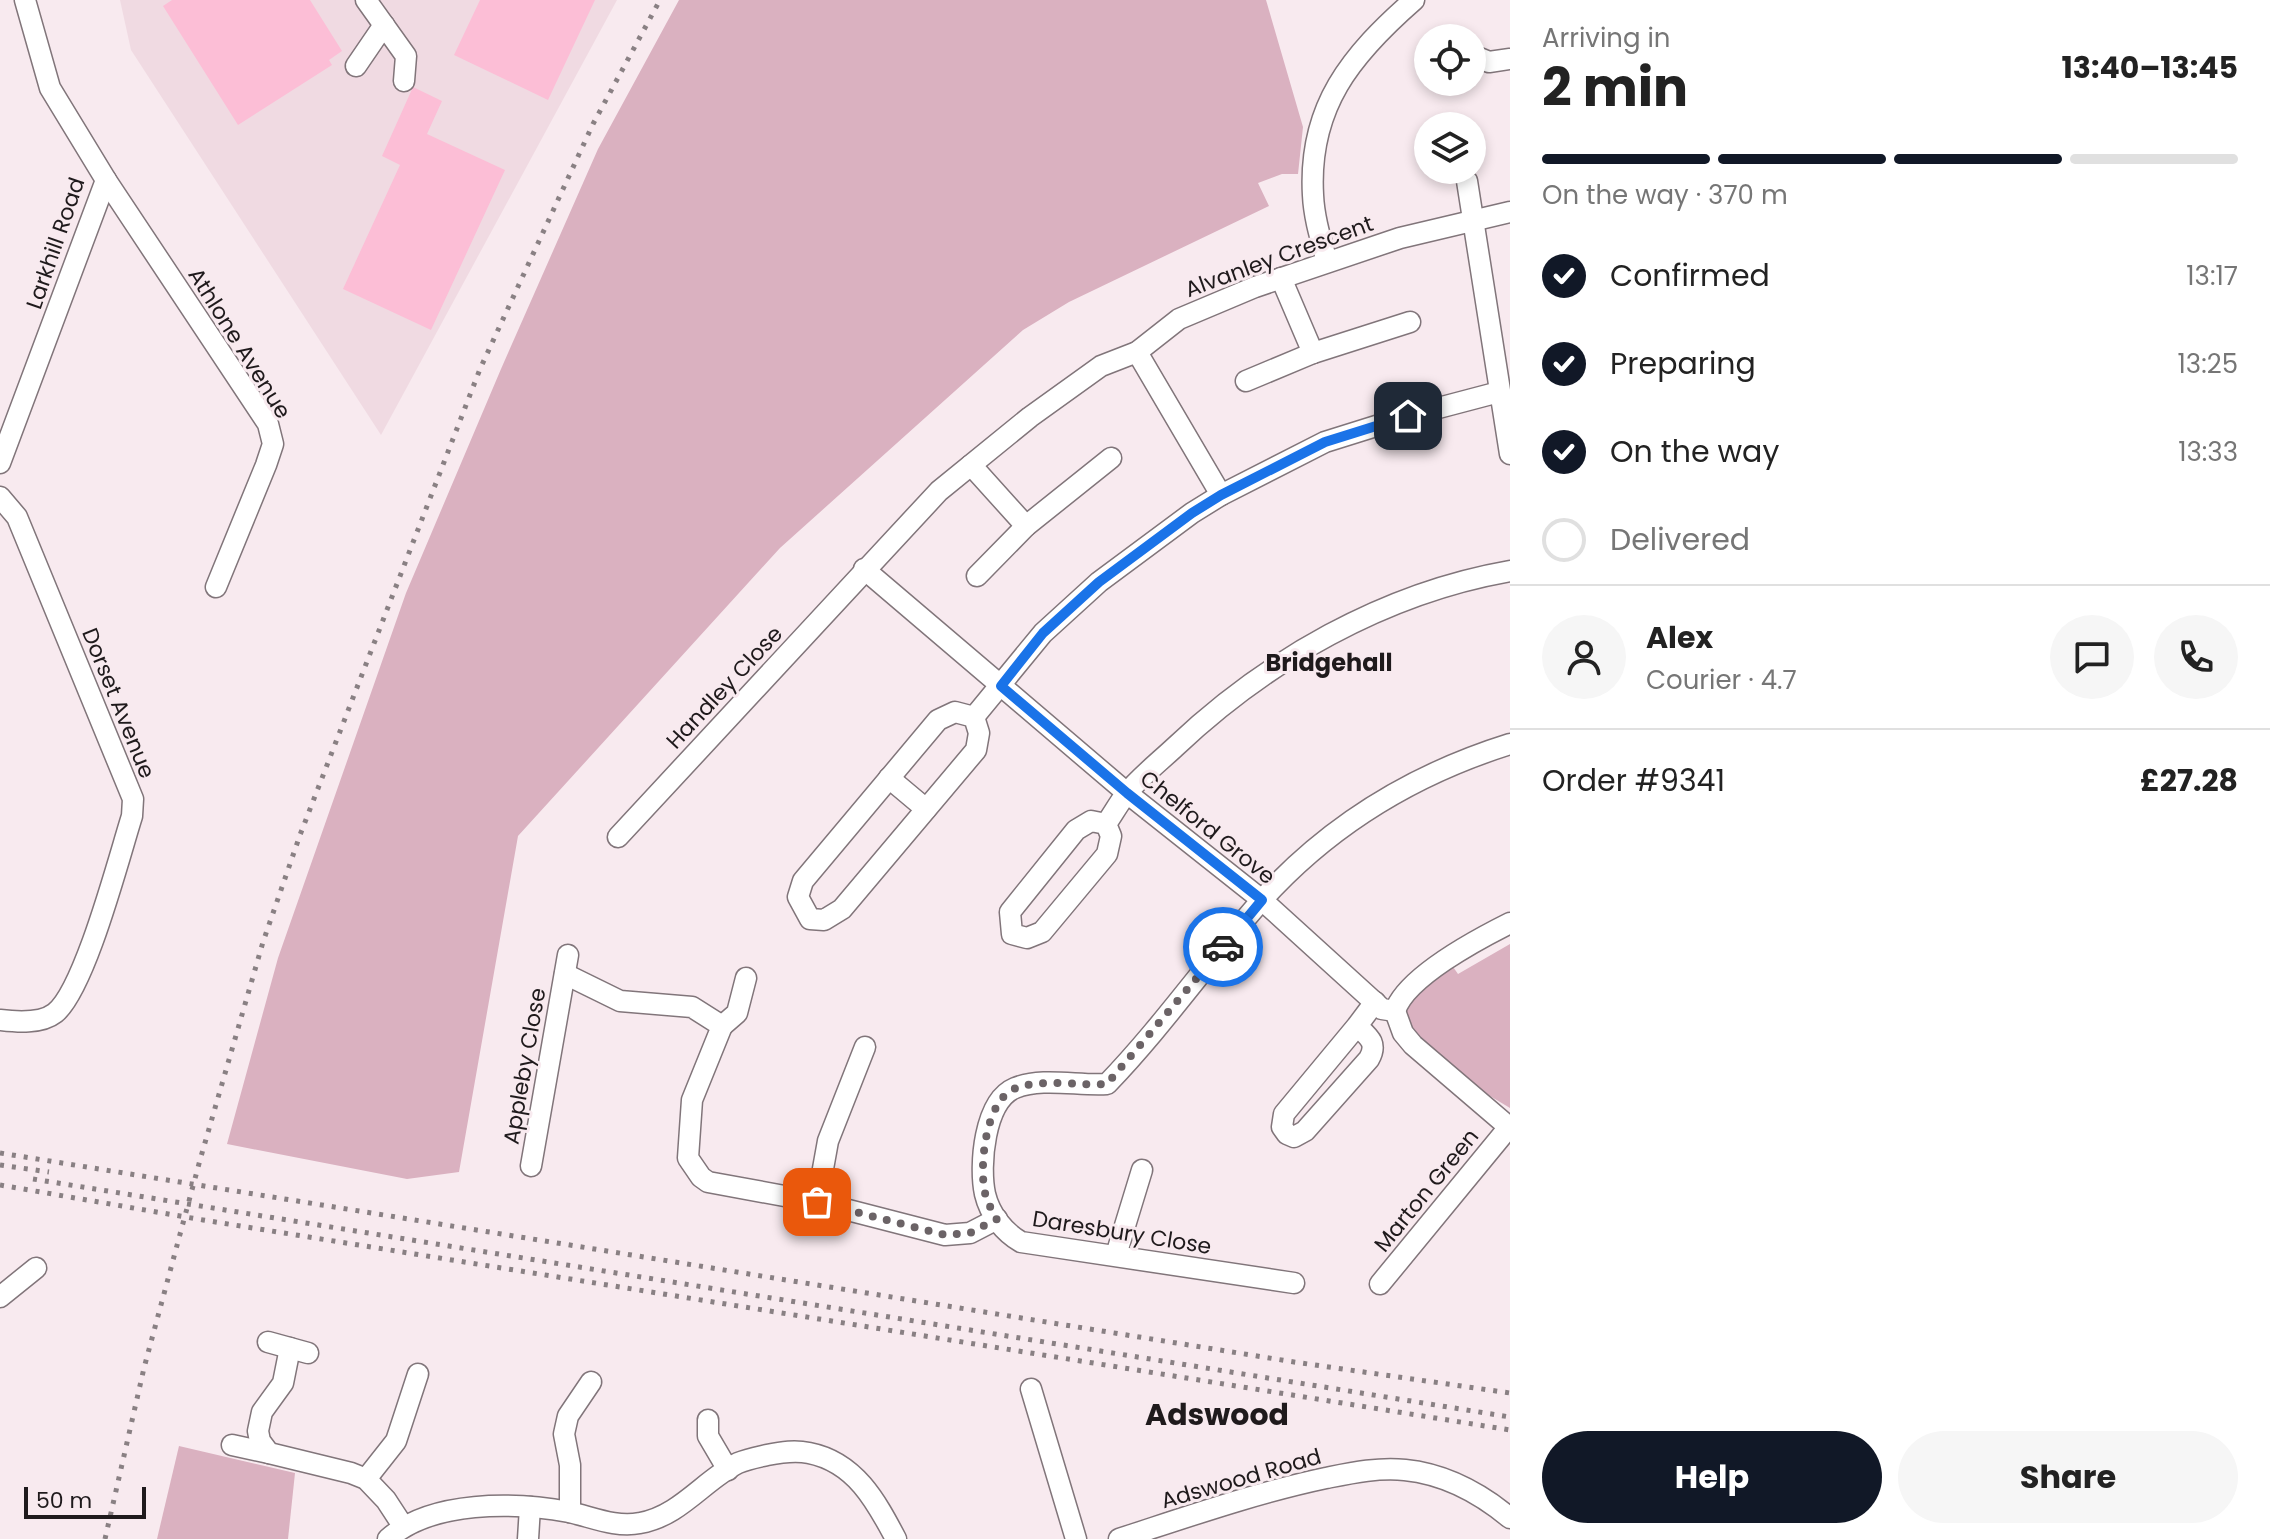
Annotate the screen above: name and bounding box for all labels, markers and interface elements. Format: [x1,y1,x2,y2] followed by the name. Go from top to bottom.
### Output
[1542,20,1671,56] text: Arriving in
[1414,24,1486,184] map controls
[1414,24,1486,96] button: locate
[2062,46,2238,89] text: 13:40–13:45
[1542,51,1688,124] text: 2 min
[1414,112,1486,184] button: layers
[18,173,92,313] street label: Larkhill Road
[1542,177,1788,213] text: On the way · 370 m
[1181,208,1378,305] street label: Alvanley Crescent
[1542,254,1586,298] icon: check
[1610,254,1770,297] text: Confirmed
[2186,258,2238,294] text: 13:17
[181,262,298,425] street label: Athlone Avenue
[1542,342,1586,386] icon: check
[1610,342,1756,385] text: Preparing
[2178,346,2238,382] text: 13:25
[1374,382,1442,450] pin
[1386,394,1430,438] icon: home
[1542,430,1586,474] icon: check
[1610,430,1779,473] text: On the way
[2178,434,2238,470] text: 13:33
[1610,518,1750,561] text: Delivered
[1542,615,1626,699] button: person
[2050,615,2134,699] button: chat
[2154,615,2238,699] button: phone
[1646,616,1713,659] text: Alex
[659,619,790,756] street label: Handley Close
[74,623,163,783] street label: Dorset Avenue
[1265,646,1393,679] district label: Bridgehall
[1646,662,1797,698] text: Courier · 4.7
[1542,759,1725,802] text: Order #9341
[2140,759,2238,802] text: £27.28
[1134,763,1282,892] street label: Chelford Grove
[1183,907,1263,987] courier
[1201,925,1245,969] icon: car
[495,985,554,1147] street label: Appleby Close
[1367,1122,1486,1259] street label: Marton Green
[783,1168,851,1236] pin
[795,1180,839,1224] icon: bag
[1030,1203,1214,1262] street label: Daresbury Close
[1145,1393,1289,1436] district label: Adswood
[1542,1431,1882,1523] button: Help
[1898,1431,2238,1523] button: Share
[1157,1441,1325,1516] street label: Adswood Road
[24,1483,146,1519] scale bar
[36,1485,92,1516] text: 50 m

